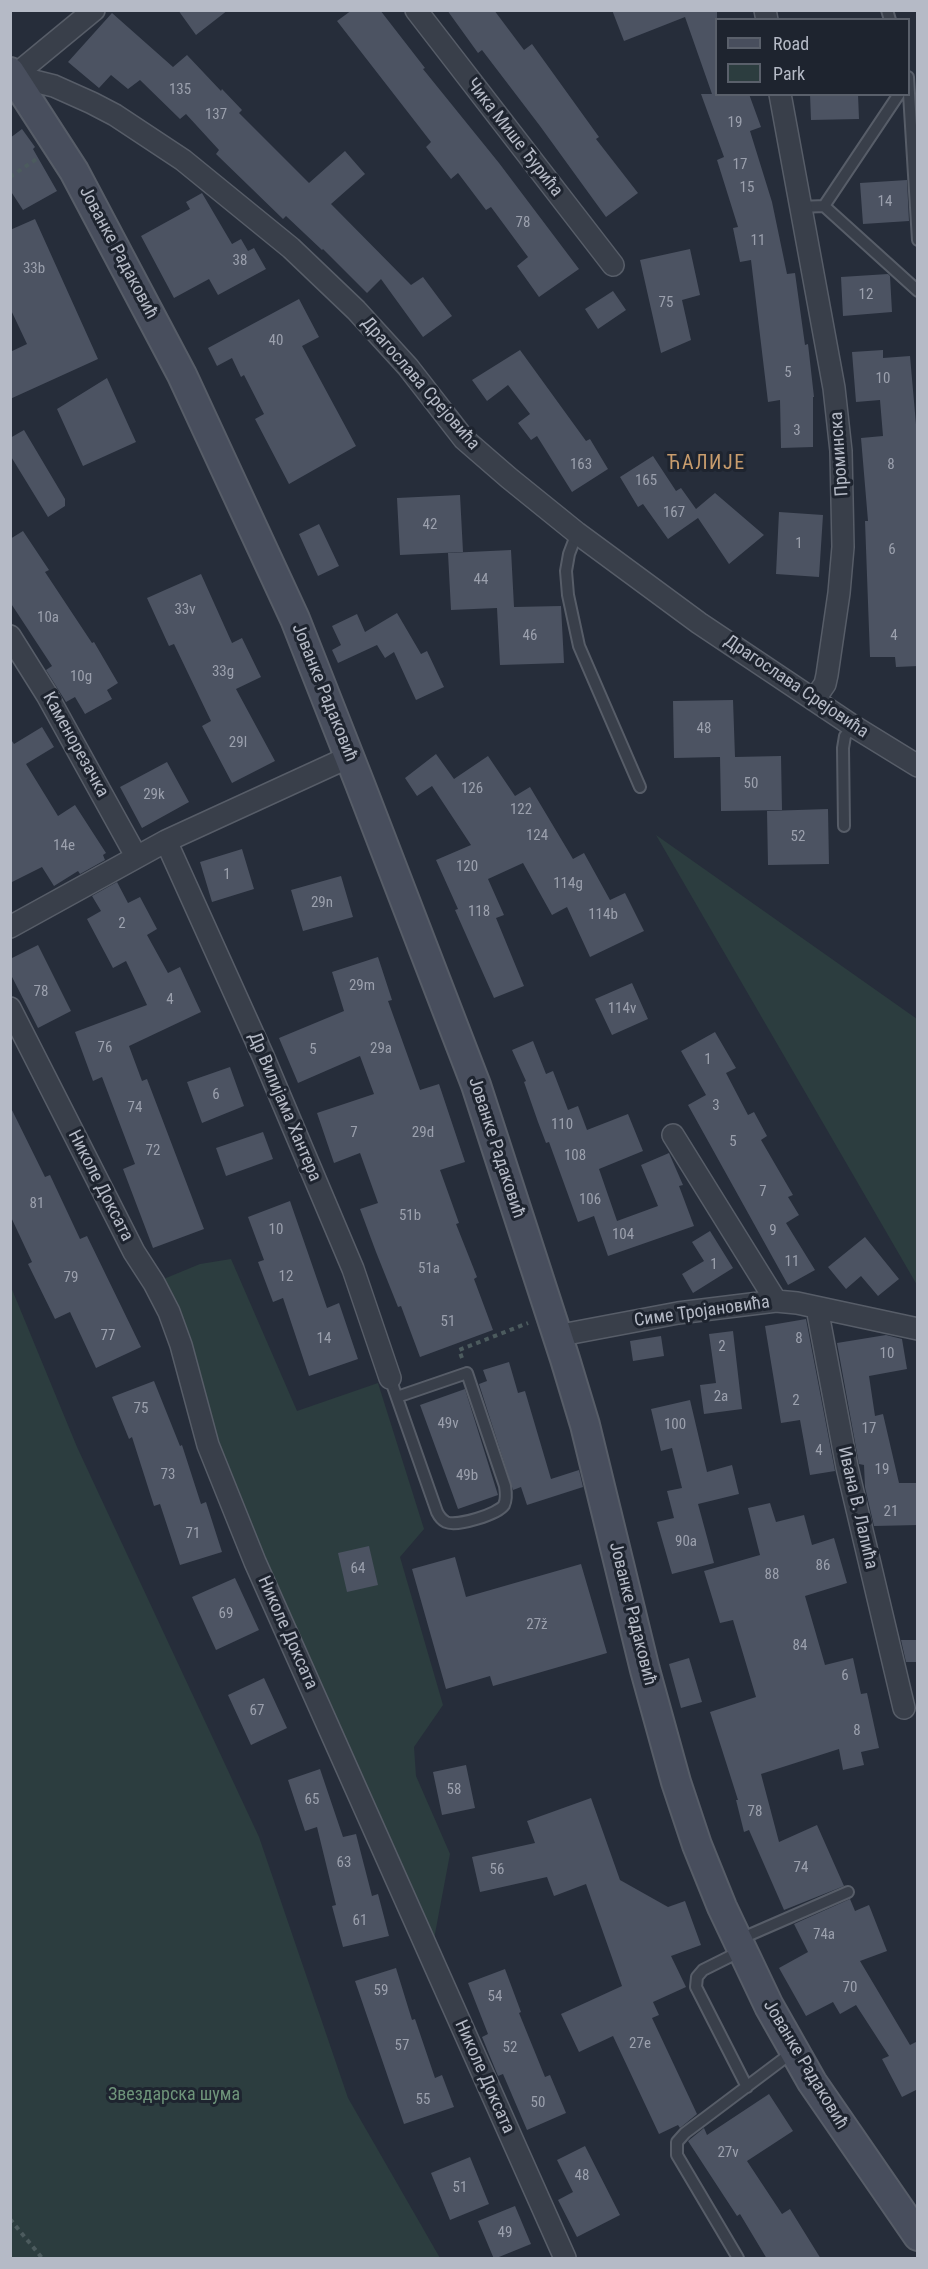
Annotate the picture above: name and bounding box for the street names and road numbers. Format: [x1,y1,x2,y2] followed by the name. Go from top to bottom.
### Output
[461,75,567,201] street label: Чика Мише Ђурића
[74,183,162,323] street label: Јованке Радаковић
[356,313,484,455] street label: Драгослава Срејовића
[826,411,854,497] street label: Проминска
[286,621,362,765] street label: Јованке Радаковић
[720,631,872,743] street label: Драгослава Срејовића
[37,689,113,801] street label: Каменорезачка
[243,1029,325,1185] street label: Др Вилијама Хантера
[463,1075,529,1221] street label: Јованке Радаковић
[63,1127,137,1245] street label: Николе Доксата
[633,1292,771,1332] street label: Симе Тројановића
[832,1445,882,1571] street label: Ивана В. Лалића
[604,1540,660,1688] street label: Јованке Радаковић
[252,1573,322,1693] street label: Николе Доксата
[758,1996,852,2134] street label: Јованке Радаковић
[449,2017,519,2137] street label: Николе Доксата

